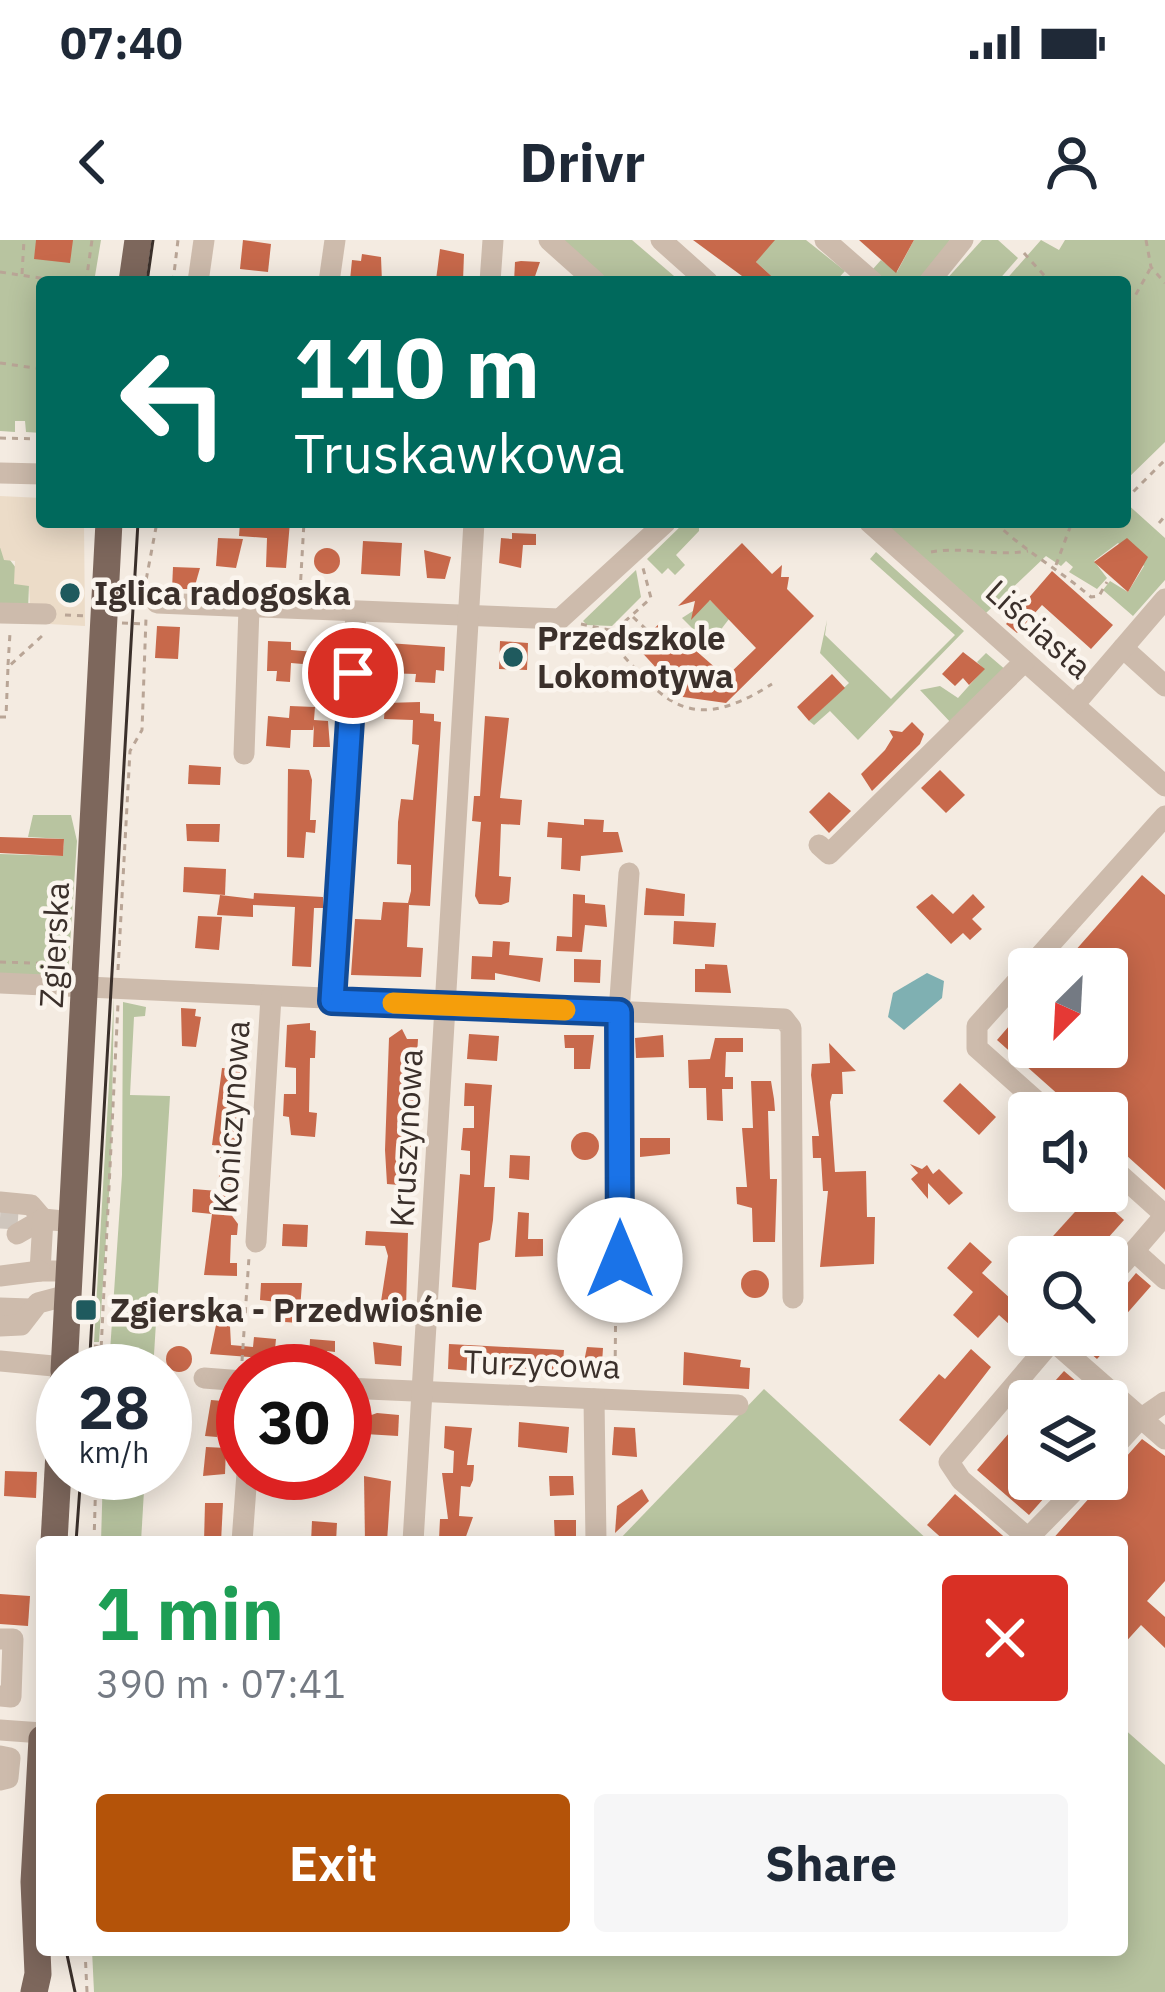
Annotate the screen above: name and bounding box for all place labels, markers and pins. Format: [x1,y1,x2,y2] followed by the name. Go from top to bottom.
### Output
[94,571,351,614] place label: Iglica radogoska
[57,580,83,606] marker: Iglica radogoska
[537,616,734,697] place label: Przedszkole Lokomotywa
[302,622,404,724] pin
[500,644,526,670] marker: Przedszkole Lokomotywa
[110,1288,483,1331] place label: Zgierska - Przedwiośnie
[73,1297,99,1323] marker: Zgierska - Przedwiośnie

